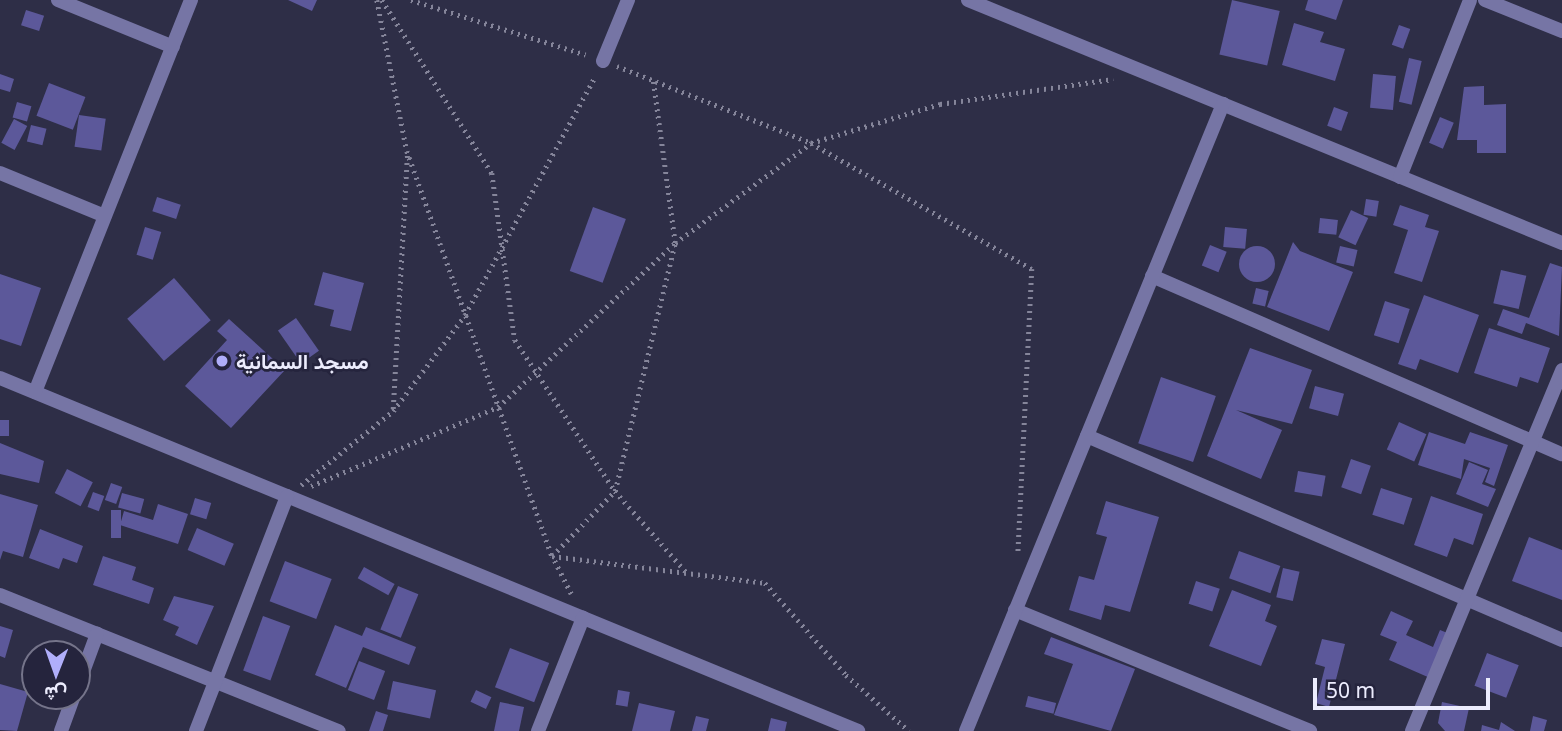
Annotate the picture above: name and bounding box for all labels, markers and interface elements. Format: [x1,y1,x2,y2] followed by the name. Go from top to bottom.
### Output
[236,348,369,374] place label: مسجد السمانية
[214,353,230,369] marker: مسجد السمانية
[21,640,91,710] north arrow
[1317,664,1494,708] scale bar
[1326,676,1375,704] text: 50 m
[44,681,67,707] text: ش

